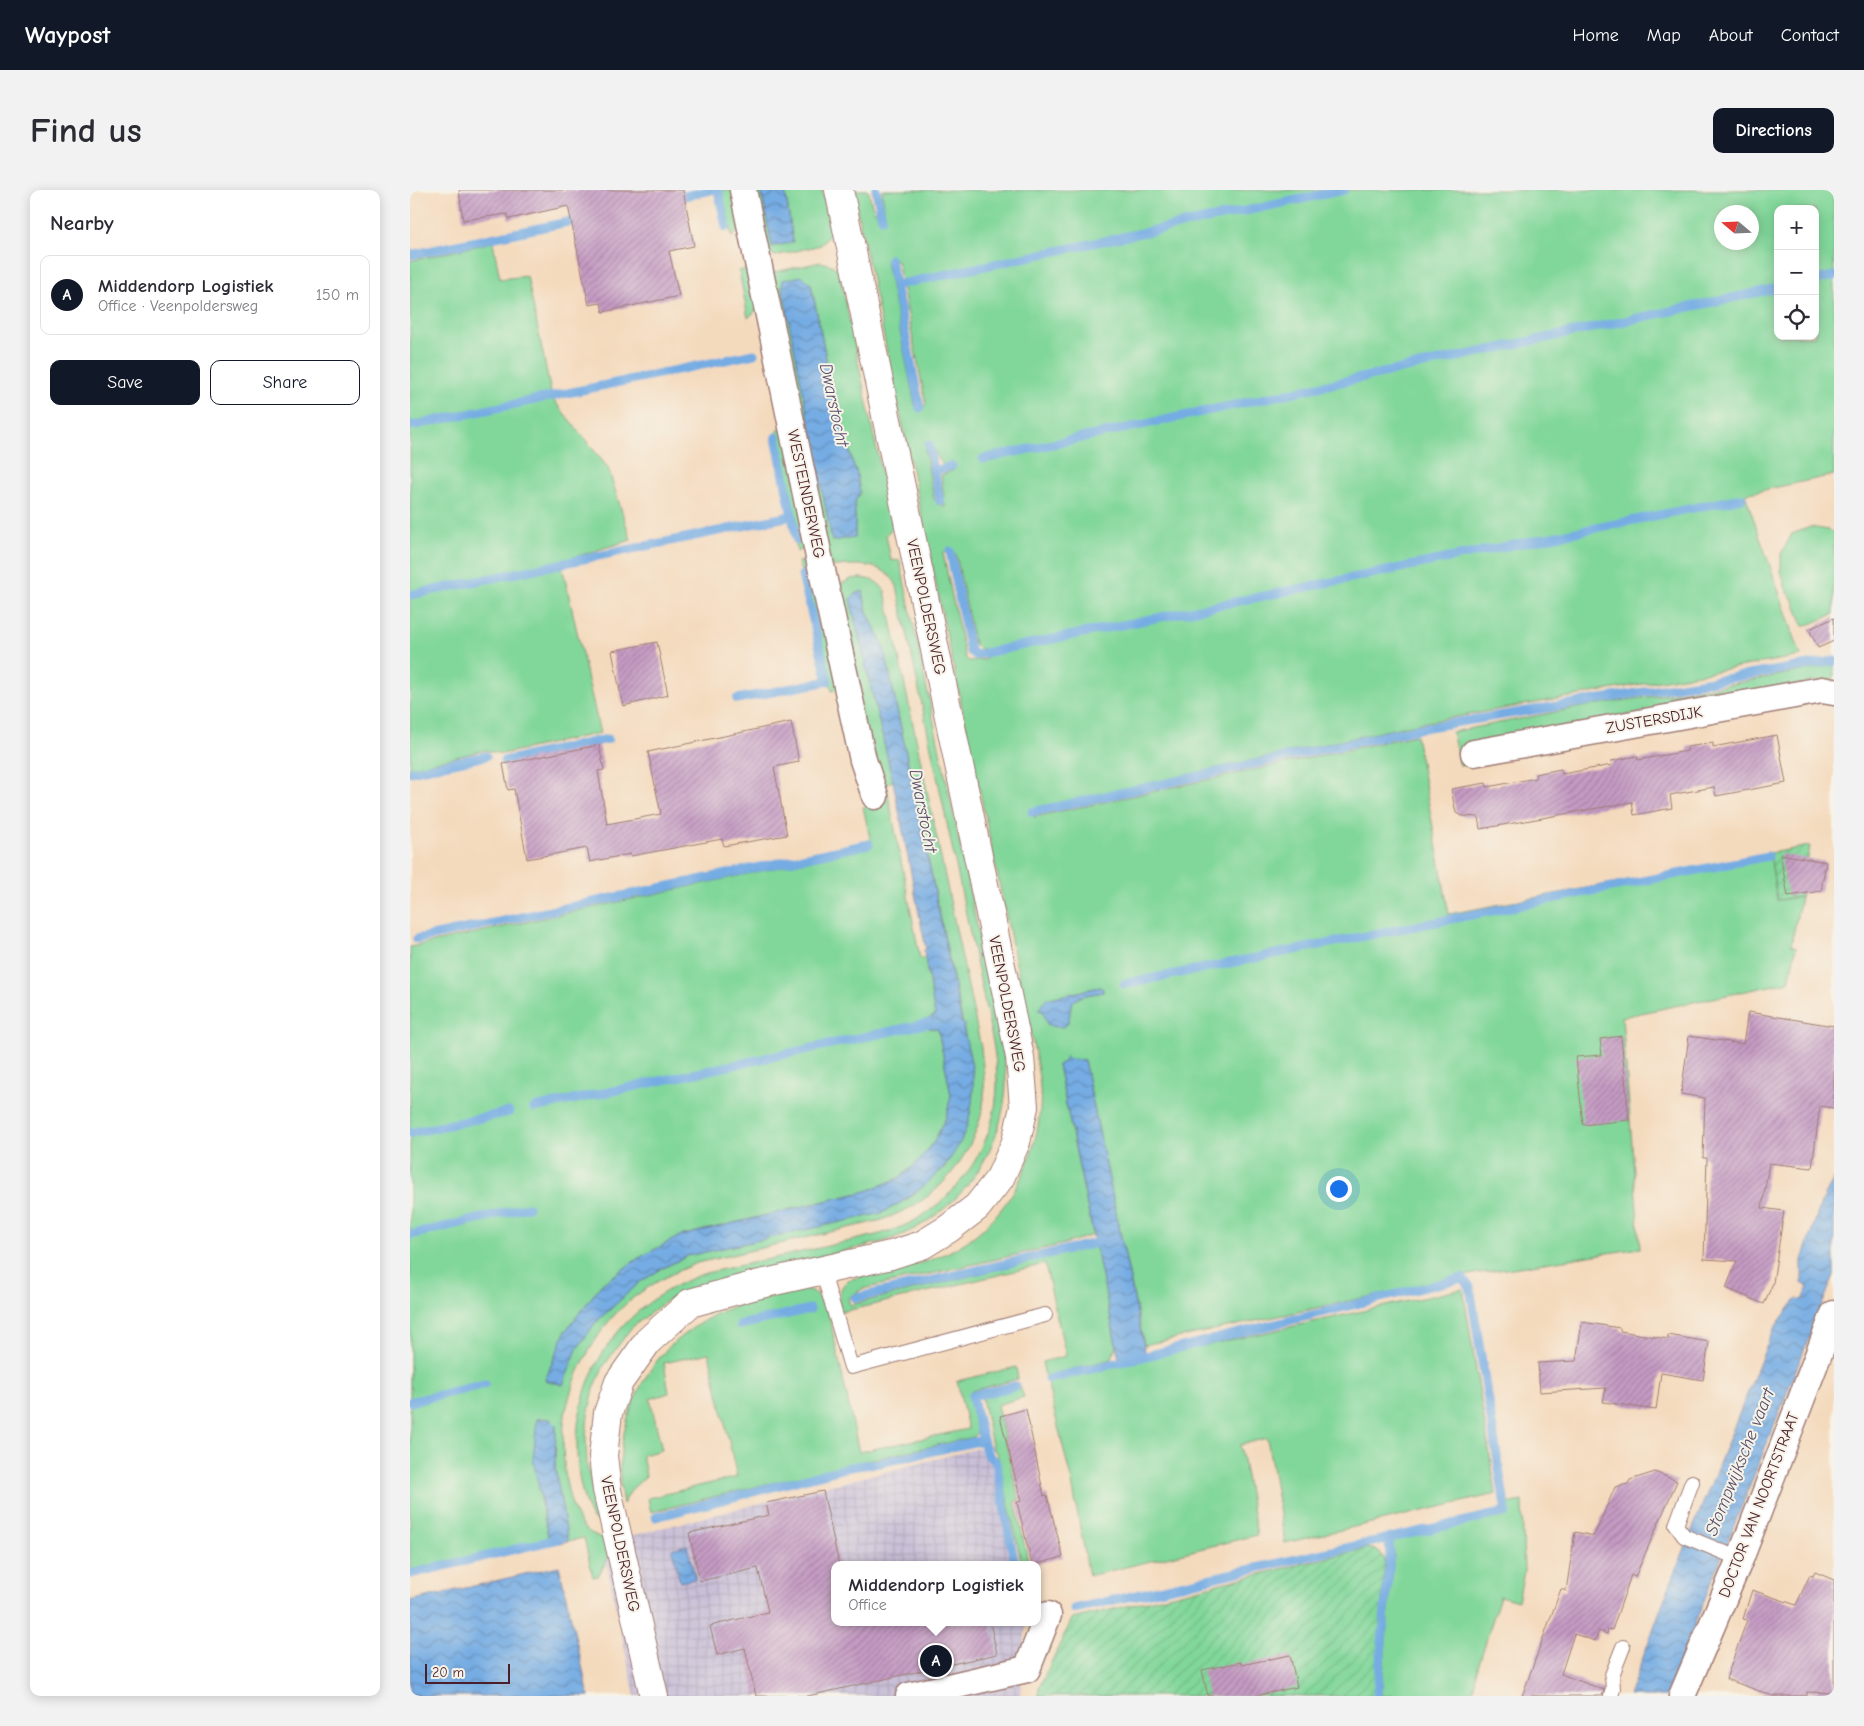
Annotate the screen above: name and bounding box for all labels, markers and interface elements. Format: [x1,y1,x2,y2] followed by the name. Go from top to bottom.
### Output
[25,21,110,49] text: Waypost
[1572,25,1619,46] text: Home
[1647,25,1681,46] text: Map
[1709,25,1753,46] text: About
[1781,25,1839,46] text: Contact
[1713,108,1834,153] button: Directions
[30,110,142,151] text: Find us
[1714,205,1759,250] north arrow
[1774,205,1819,340] map controls
[1774,205,1819,250] button: +
[50,211,114,235] text: Nearby
[1774,250,1819,295] button: −
[98,275,274,297] text: Middendorp Logistiek
[63,286,71,304] text: A
[316,286,359,304] text: 150 m
[1774,295,1819,340] button: locate
[98,297,258,315] text: Office · Veenpoldersweg
[50,360,200,405] button: Save
[210,360,360,405] button: Share
[815,361,853,450] water label: Dwarstocht
[784,428,828,560] street label: WESTEINDERWEG
[903,537,949,677] street label: VEENPOLDERSWEG
[1604,703,1704,737] street label: ZUSTERSDIJK
[905,767,942,856] water label: Dwarstocht
[985,934,1029,1074] street label: VEENPOLDERSWEG
[1326,1176,1352,1202] your location
[1701,1384,1780,1539] water label: Stompwijksche vaart
[1715,1409,1803,1600] street label: DOCTOR VAN NOORTSTRAAT
[597,1474,643,1614] street label: VEENPOLDERSWEG
[831,1561,1041,1626] popup
[848,1574,1024,1596] text: Middendorp Logistiek
[848,1596,887,1614] text: Office
[920,1642,952,1680] pin: A
[425,1661,510,1684] scale bar
[432,1664,464,1681] text: 20 m

